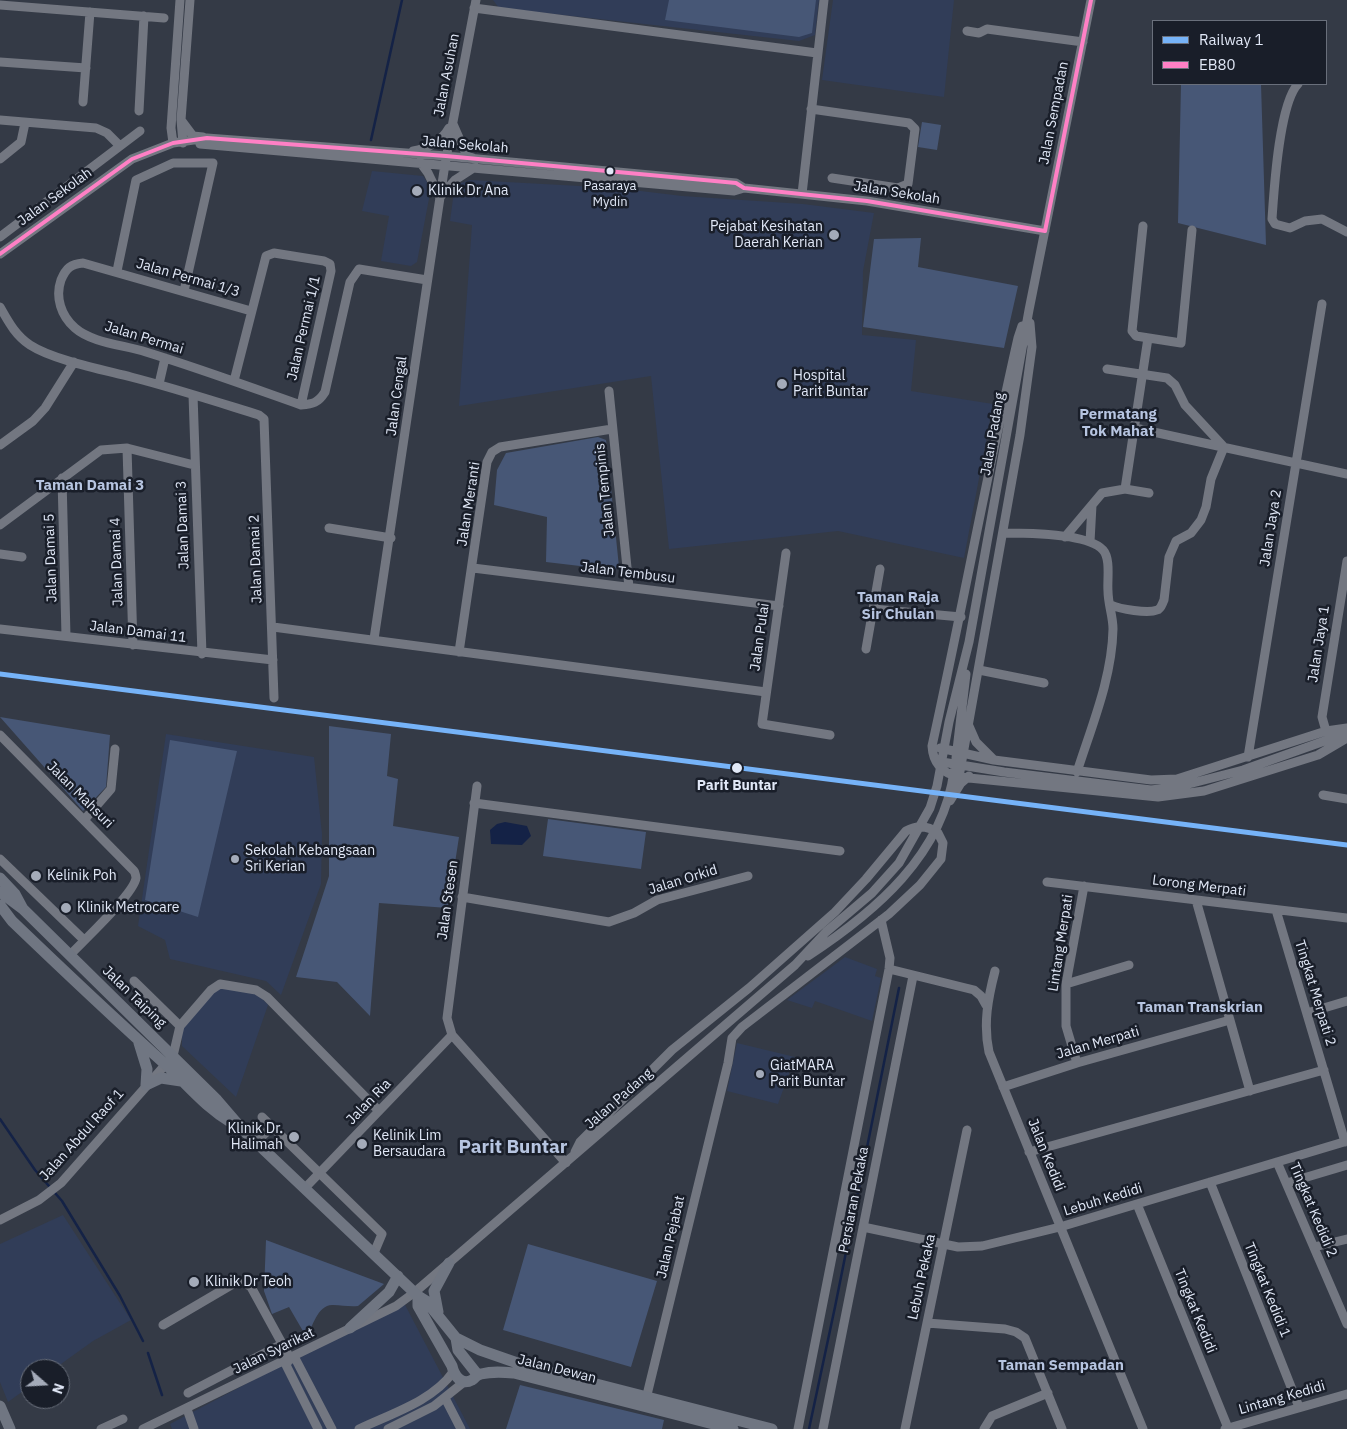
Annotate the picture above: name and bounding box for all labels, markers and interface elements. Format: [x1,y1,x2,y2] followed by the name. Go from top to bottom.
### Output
[1152,20,1327,85] legend
[1199,30,1264,49] text: Railway 1
[431,32,463,118] street label: Jalan Asuhan
[1199,55,1236,74] text: EB80
[1036,60,1072,166] street label: Jalan Sempadan
[421,133,509,157] street label: Jalan Sekolah
[15,165,95,229] street label: Jalan Sekolah
[605,166,615,176] marker: Pasaraya Mydin
[584,178,636,209] place label: Pasaraya Mydin
[853,178,941,208] street label: Jalan Sekolah
[428,183,509,199] place label: Klinik Dr Ana
[410,184,424,198] marker: Klinik Dr Ana
[710,219,823,252] place label: Pejabat Kesihatan Daerah Kerian
[827,228,841,242] marker: Pejabat Kesihatan Daerah Kerian
[134,255,242,301] street label: Jalan Permai 1/3
[284,274,324,382] street label: Jalan Permai 1/1
[103,318,185,358] street label: Jalan Permai
[383,355,411,437] street label: Jalan Cengal
[793,368,868,401] place label: Hospital Parit Buntar
[775,377,789,391] marker: Hospital Parit Buntar
[977,391,1009,477] street label: Jalan Padang
[1079,406,1157,441] district label: Permatang Tok Mahat
[592,442,618,538] street label: Jalan Tempinis
[454,461,484,547] street label: Jalan Meranti
[36,477,144,495] district label: Taman Damai 3
[173,480,193,570] street label: Jalan Damai 3
[1257,488,1285,568] street label: Jalan Jaya 2
[41,513,61,603] street label: Jalan Damai 5
[246,514,266,604] street label: Jalan Damai 2
[107,517,127,607] street label: Jalan Damai 4
[580,559,676,587] street label: Jalan Tembusu
[857,589,939,624] district label: Taman Raja Sir Chulan
[747,602,773,672] street label: Jalan Pulai
[1305,604,1333,684] street label: Jalan Jaya 1
[89,618,187,646] street label: Jalan Damai 11
[43,758,117,832] street label: Jalan Mahsuri
[730,761,744,775] marker: Parit Buntar
[697,778,777,794] place label: Parit Buntar
[245,843,375,876] place label: Sekolah Kebangsaan Sri Kerian
[229,853,241,865] marker: Sekolah Kebangsaan Sri Kerian
[434,859,462,941] street label: Jalan Stesen
[646,862,720,898] street label: Jalan Orkid
[47,868,117,884] place label: Kelinik Poh
[29,869,43,883] marker: Kelinik Poh
[1151,872,1247,900] street label: Lorong Merpati
[1045,893,1077,993] street label: Lintang Merpati
[77,900,179,916] place label: Klinik Metrocare
[59,901,73,915] marker: Klinik Metrocare
[1291,938,1339,1048] street label: Tingkat Merpati 2
[99,962,169,1032] street label: Jalan Taiping
[1137,999,1263,1017] district label: Taman Transkrian
[1055,1023,1141,1063] street label: Jalan Merpati
[770,1058,845,1090] place label: GiatMARA Parit Buntar
[582,1065,656,1133] street label: Jalan Padang
[754,1068,766,1080] marker: GiatMARA Parit Buntar
[343,1076,395,1128] street label: Jalan Ria
[36,1086,128,1184] street label: Jalan Abdul Raof 1
[1024,1116,1068,1194] street label: Jalan Kedidi
[227,1121,283,1154] place label: Klinik Dr. Halimah
[373,1128,445,1160] place label: Kelinik Lim Bersaudara
[287,1130,301,1144] marker: Klinik Dr. Halimah
[355,1137,369,1151] marker: Kelinik Lim Bersaudara
[459,1137,567,1159] district label: Parit Buntar
[835,1145,873,1255] street label: Persiaran Pekaka
[1286,1160,1340,1260] street label: Tingkat Kedidi 2
[1062,1180,1144,1220] street label: Lebuh Kedidi
[653,1194,689,1280] street label: Jalan Pejabat
[905,1233,939,1321] street label: Lebuh Pekaka
[1240,1240,1294,1340] street label: Tingkat Kedidi 1
[1170,1266,1220,1356] street label: Tingkat Kedidi
[205,1274,292,1290] place label: Klinik Dr Teoh
[187,1275,201,1289] marker: Klinik Dr Teoh
[231,1324,317,1378] street label: Jalan Syarikat
[516,1351,598,1387] street label: Jalan Dewan
[998,1357,1124,1375] district label: Taman Sempadan
[20,1359,70,1409] north arrow
[1237,1378,1327,1418] street label: Lintang Kedidi
[48,1381,68,1396] text: N

